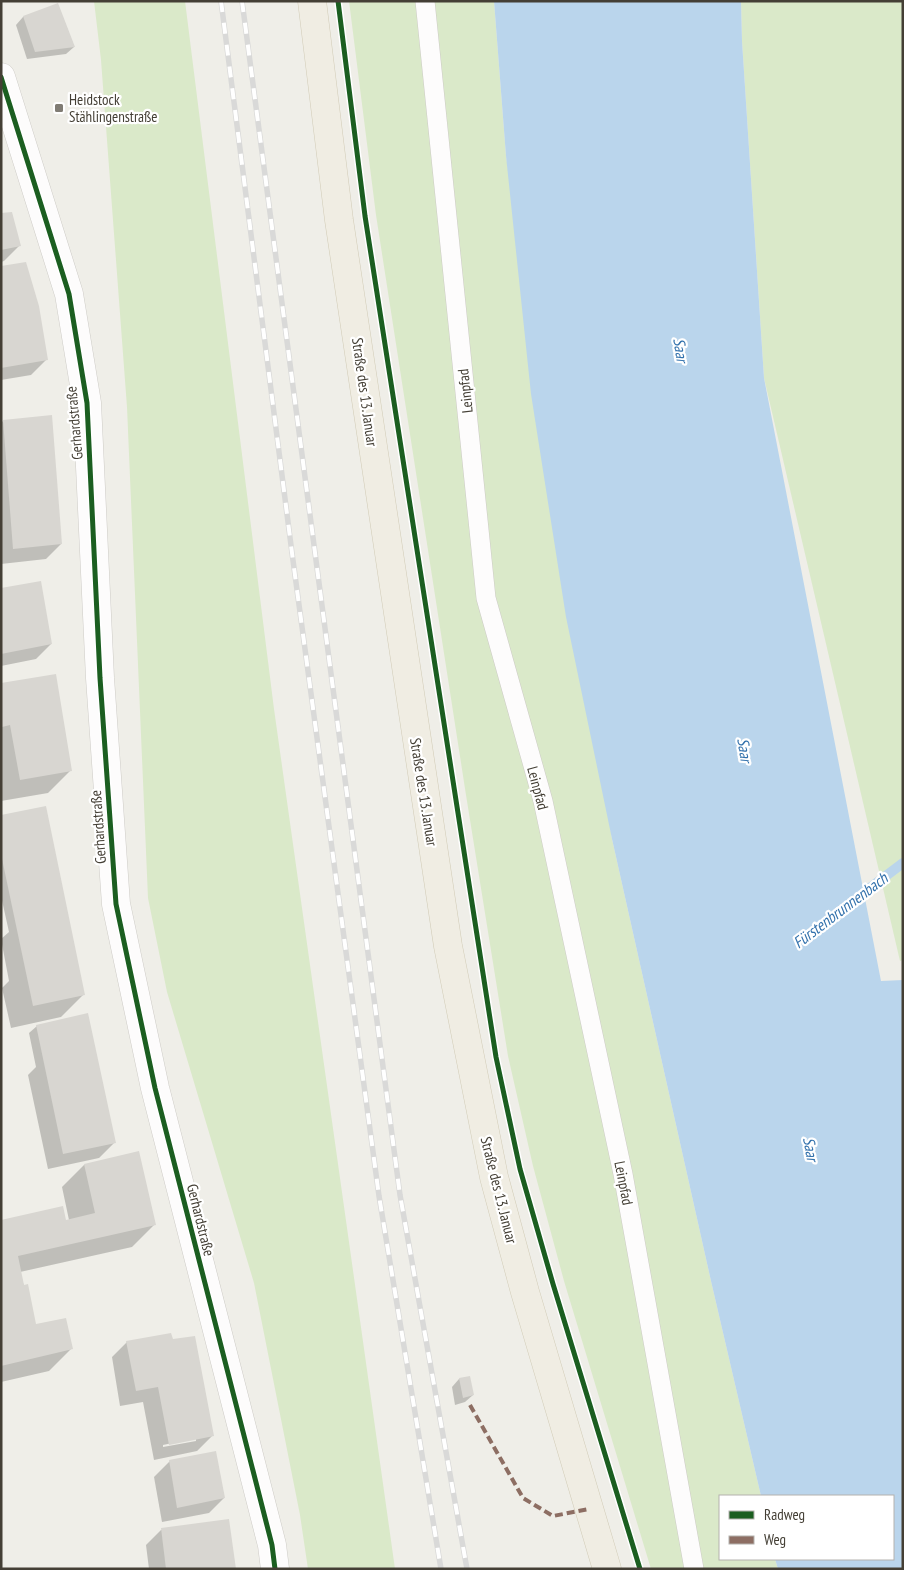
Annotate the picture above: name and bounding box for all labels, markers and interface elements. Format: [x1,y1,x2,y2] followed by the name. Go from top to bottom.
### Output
[69,90,158,126] place label: Heidstock Stählingenstraße
[53,102,65,114] marker: Heidstock Stählingenstraße
[348,336,382,448] street label: Straße des 13. Januar
[669,337,693,366] water label: Saar
[453,368,477,414] street label: Leinpfad
[61,385,87,461] street label: Gerhardstraße
[406,736,442,848] street label: Straße des 13. Januar
[733,737,757,766] water label: Saar
[523,764,553,812] street label: Leinpfad
[86,790,110,864] street label: Gerhardstraße
[789,867,892,952] water label: Fürstenbrunnenbach
[477,1135,522,1246] street label: Straße des 13. Januar
[799,1135,823,1165] water label: Saar
[610,1159,638,1207] street label: Leinpfad
[183,1182,219,1258] street label: Gerhardstraße
[719,1495,894,1560] legend
[764,1505,805,1524] text: Radweg
[764,1530,786,1549] text: Weg

